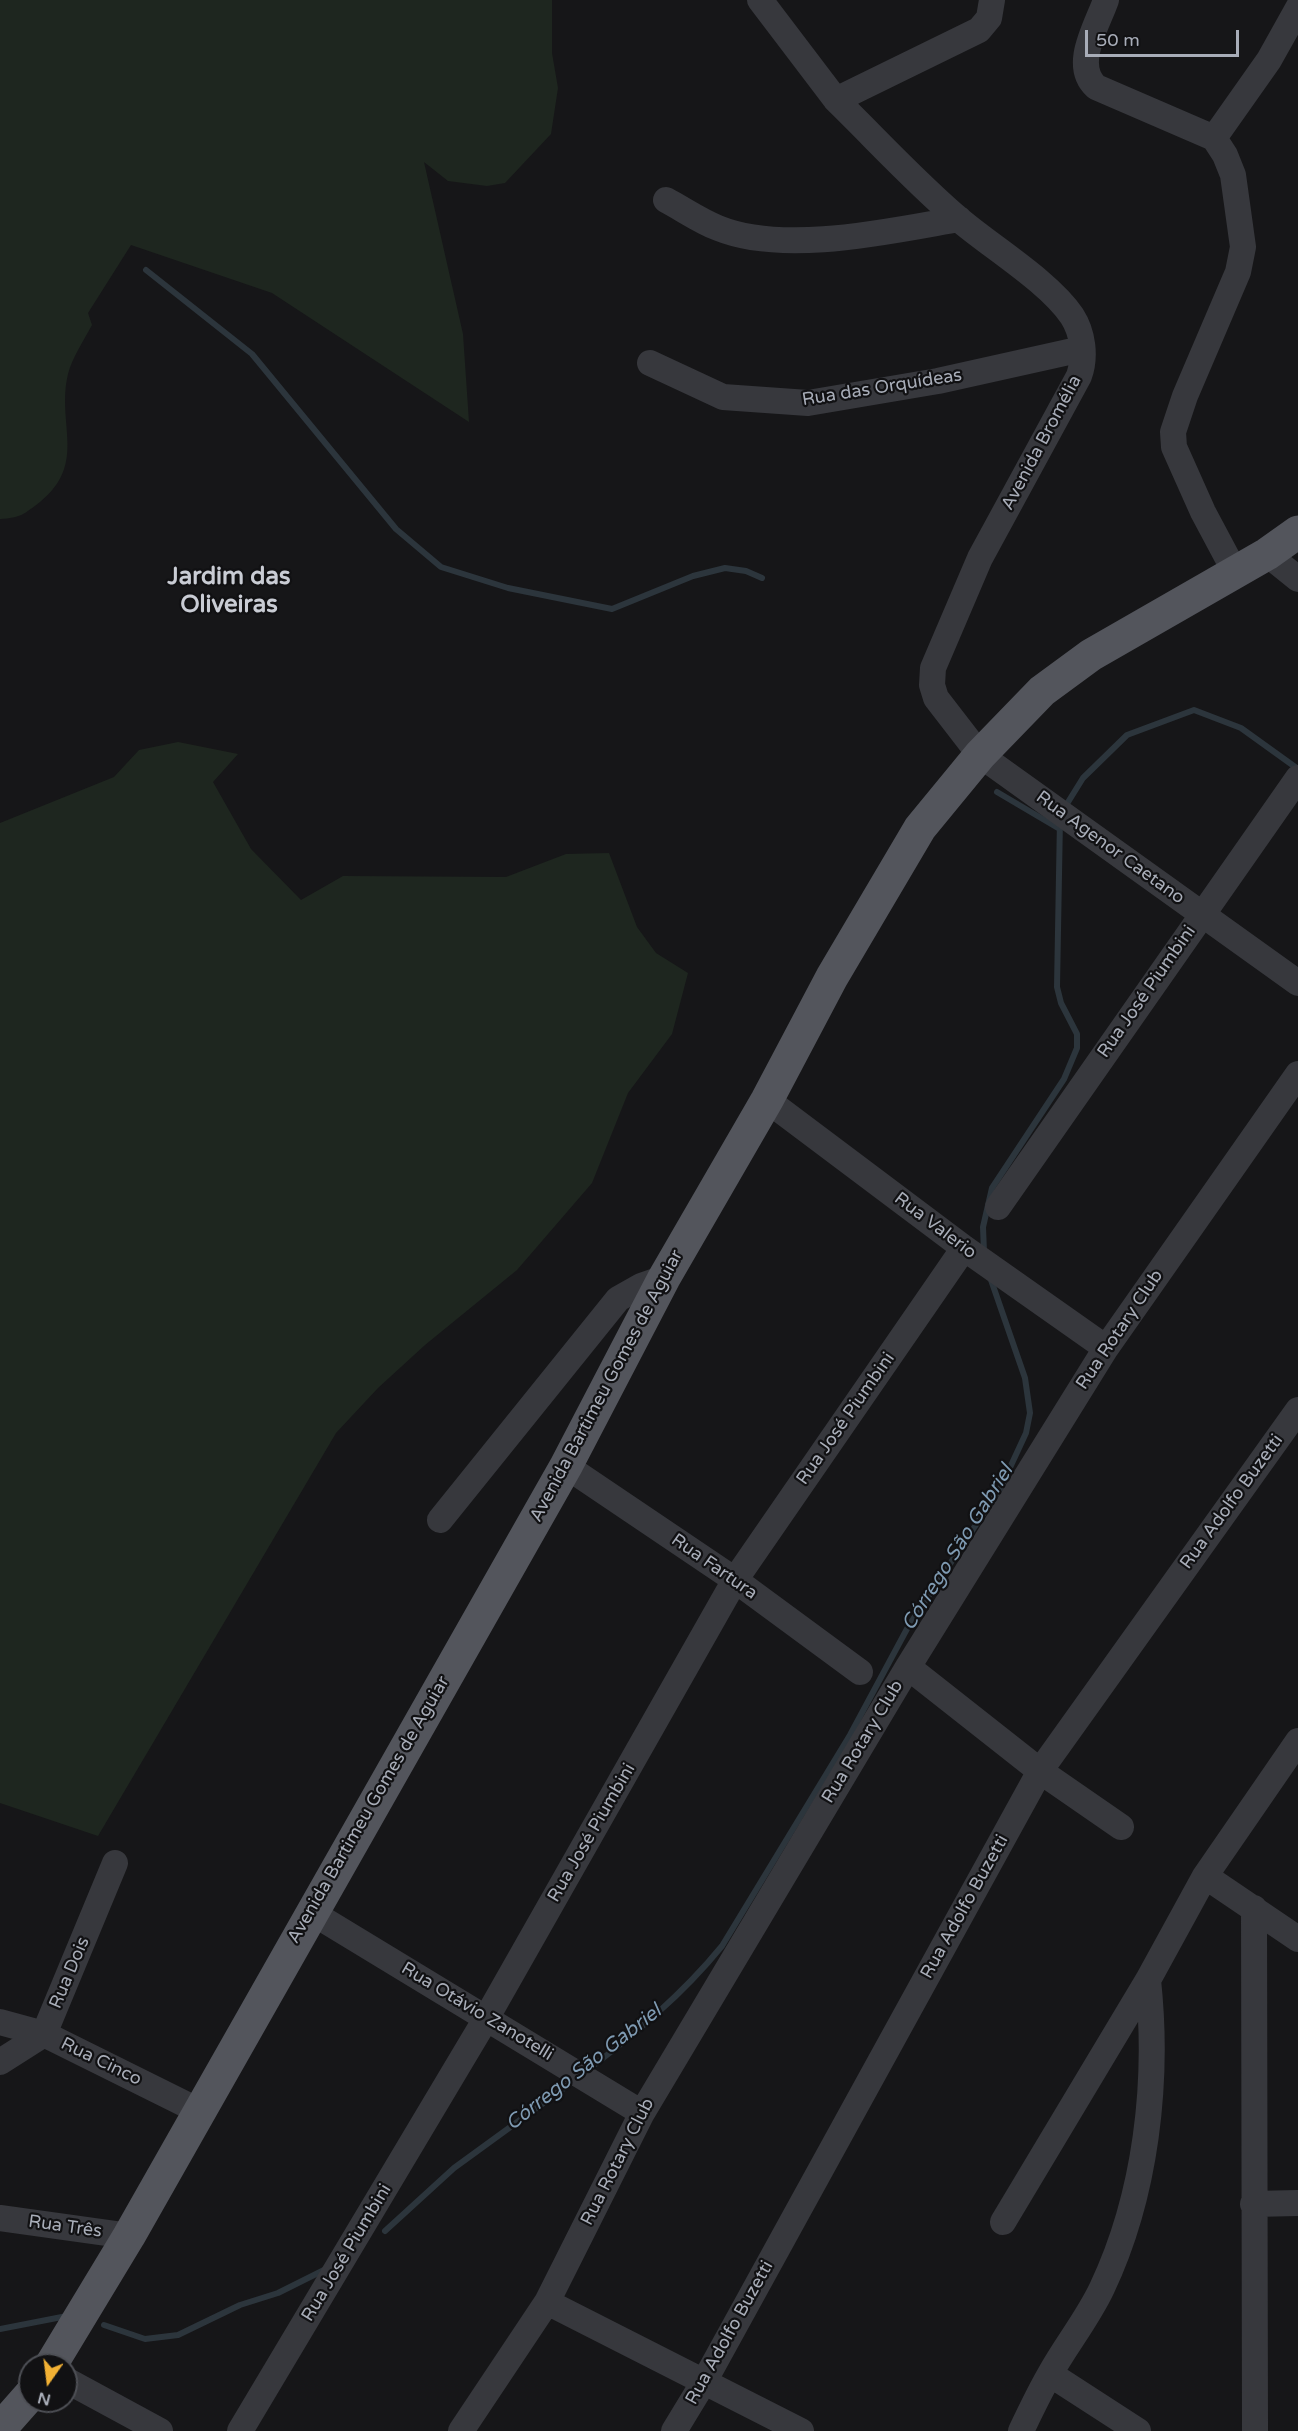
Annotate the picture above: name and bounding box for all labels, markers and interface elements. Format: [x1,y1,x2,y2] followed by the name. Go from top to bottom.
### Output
[1088,18,1242,56] scale bar
[1096,29,1140,51] text: 50 m
[801,365,963,411] street label: Rua das Orquídeas
[997,372,1087,514] street label: Avenida Bromélia
[167,564,291,620] district label: Jardim das Oliveiras
[1031,787,1189,909] street label: Rua Agenor Caetano
[1093,922,1201,1062] street label: Rua José Piumbini
[890,1188,980,1264] street label: Rua Valerio
[526,1246,688,1526] street label: Avenida Bartimeu Gomes de Aguiar
[1072,1266,1168,1394] street label: Rua Rotary Club
[792,1349,900,1489] street label: Rua José Piumbini
[1176,1430,1288,1574] street label: Rua Adolfo Buzetti
[897,1461,1019,1635] water label: Córrego São Gabriel
[667,1529,761,1605] street label: Rua Fartura
[283,1673,455,1947] street label: Avenida Bartimeu Gomes de Aguiar
[818,1677,908,1807] street label: Rua Rotary Club
[543,1760,641,1906] street label: Rua José Piumbini
[916,1831,1014,1983] street label: Rua Adolfo Buzetti
[45,1934,95,2012] street label: Rua Dois
[397,1958,557,2066] street label: Rua Otávio Zanotelli
[501,2000,667,2136] water label: Córrego São Gabriel
[57,2033,145,2091] street label: Rua Cinco
[577,2095,659,2229] street label: Rua Rotary Club
[297,2180,397,2326] street label: Rua José Piumbini
[27,2211,103,2243] street label: Rua Três
[681,2257,779,2409] street label: Rua Adolfo Buzetti
[18,2353,78,2413] north arrow
[35,2387,53,2410] text: N

